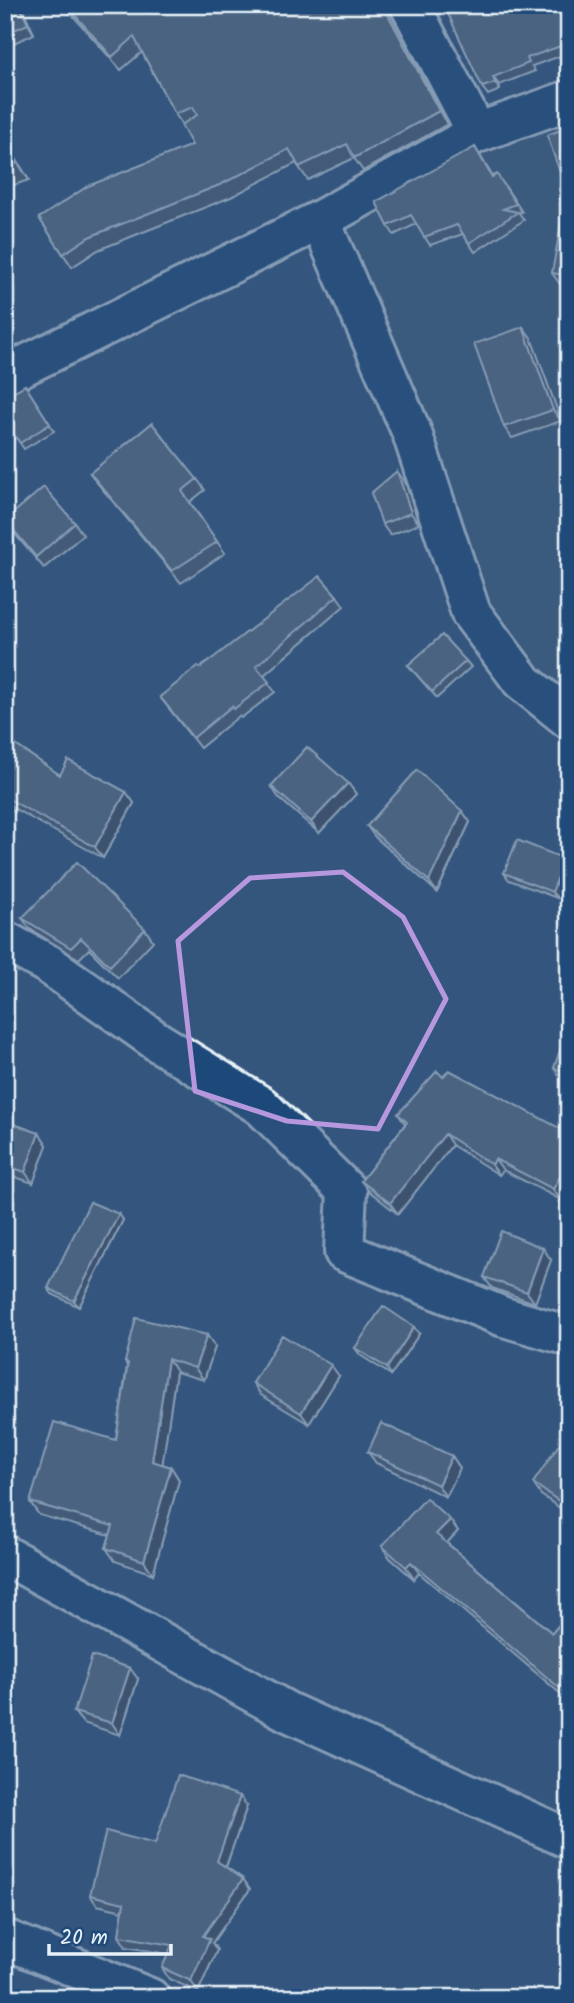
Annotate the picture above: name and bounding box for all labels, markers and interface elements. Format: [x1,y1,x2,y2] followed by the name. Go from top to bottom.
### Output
[49,1912,172,1956] scale bar
[60,1922,108,1955] text: 20 m

